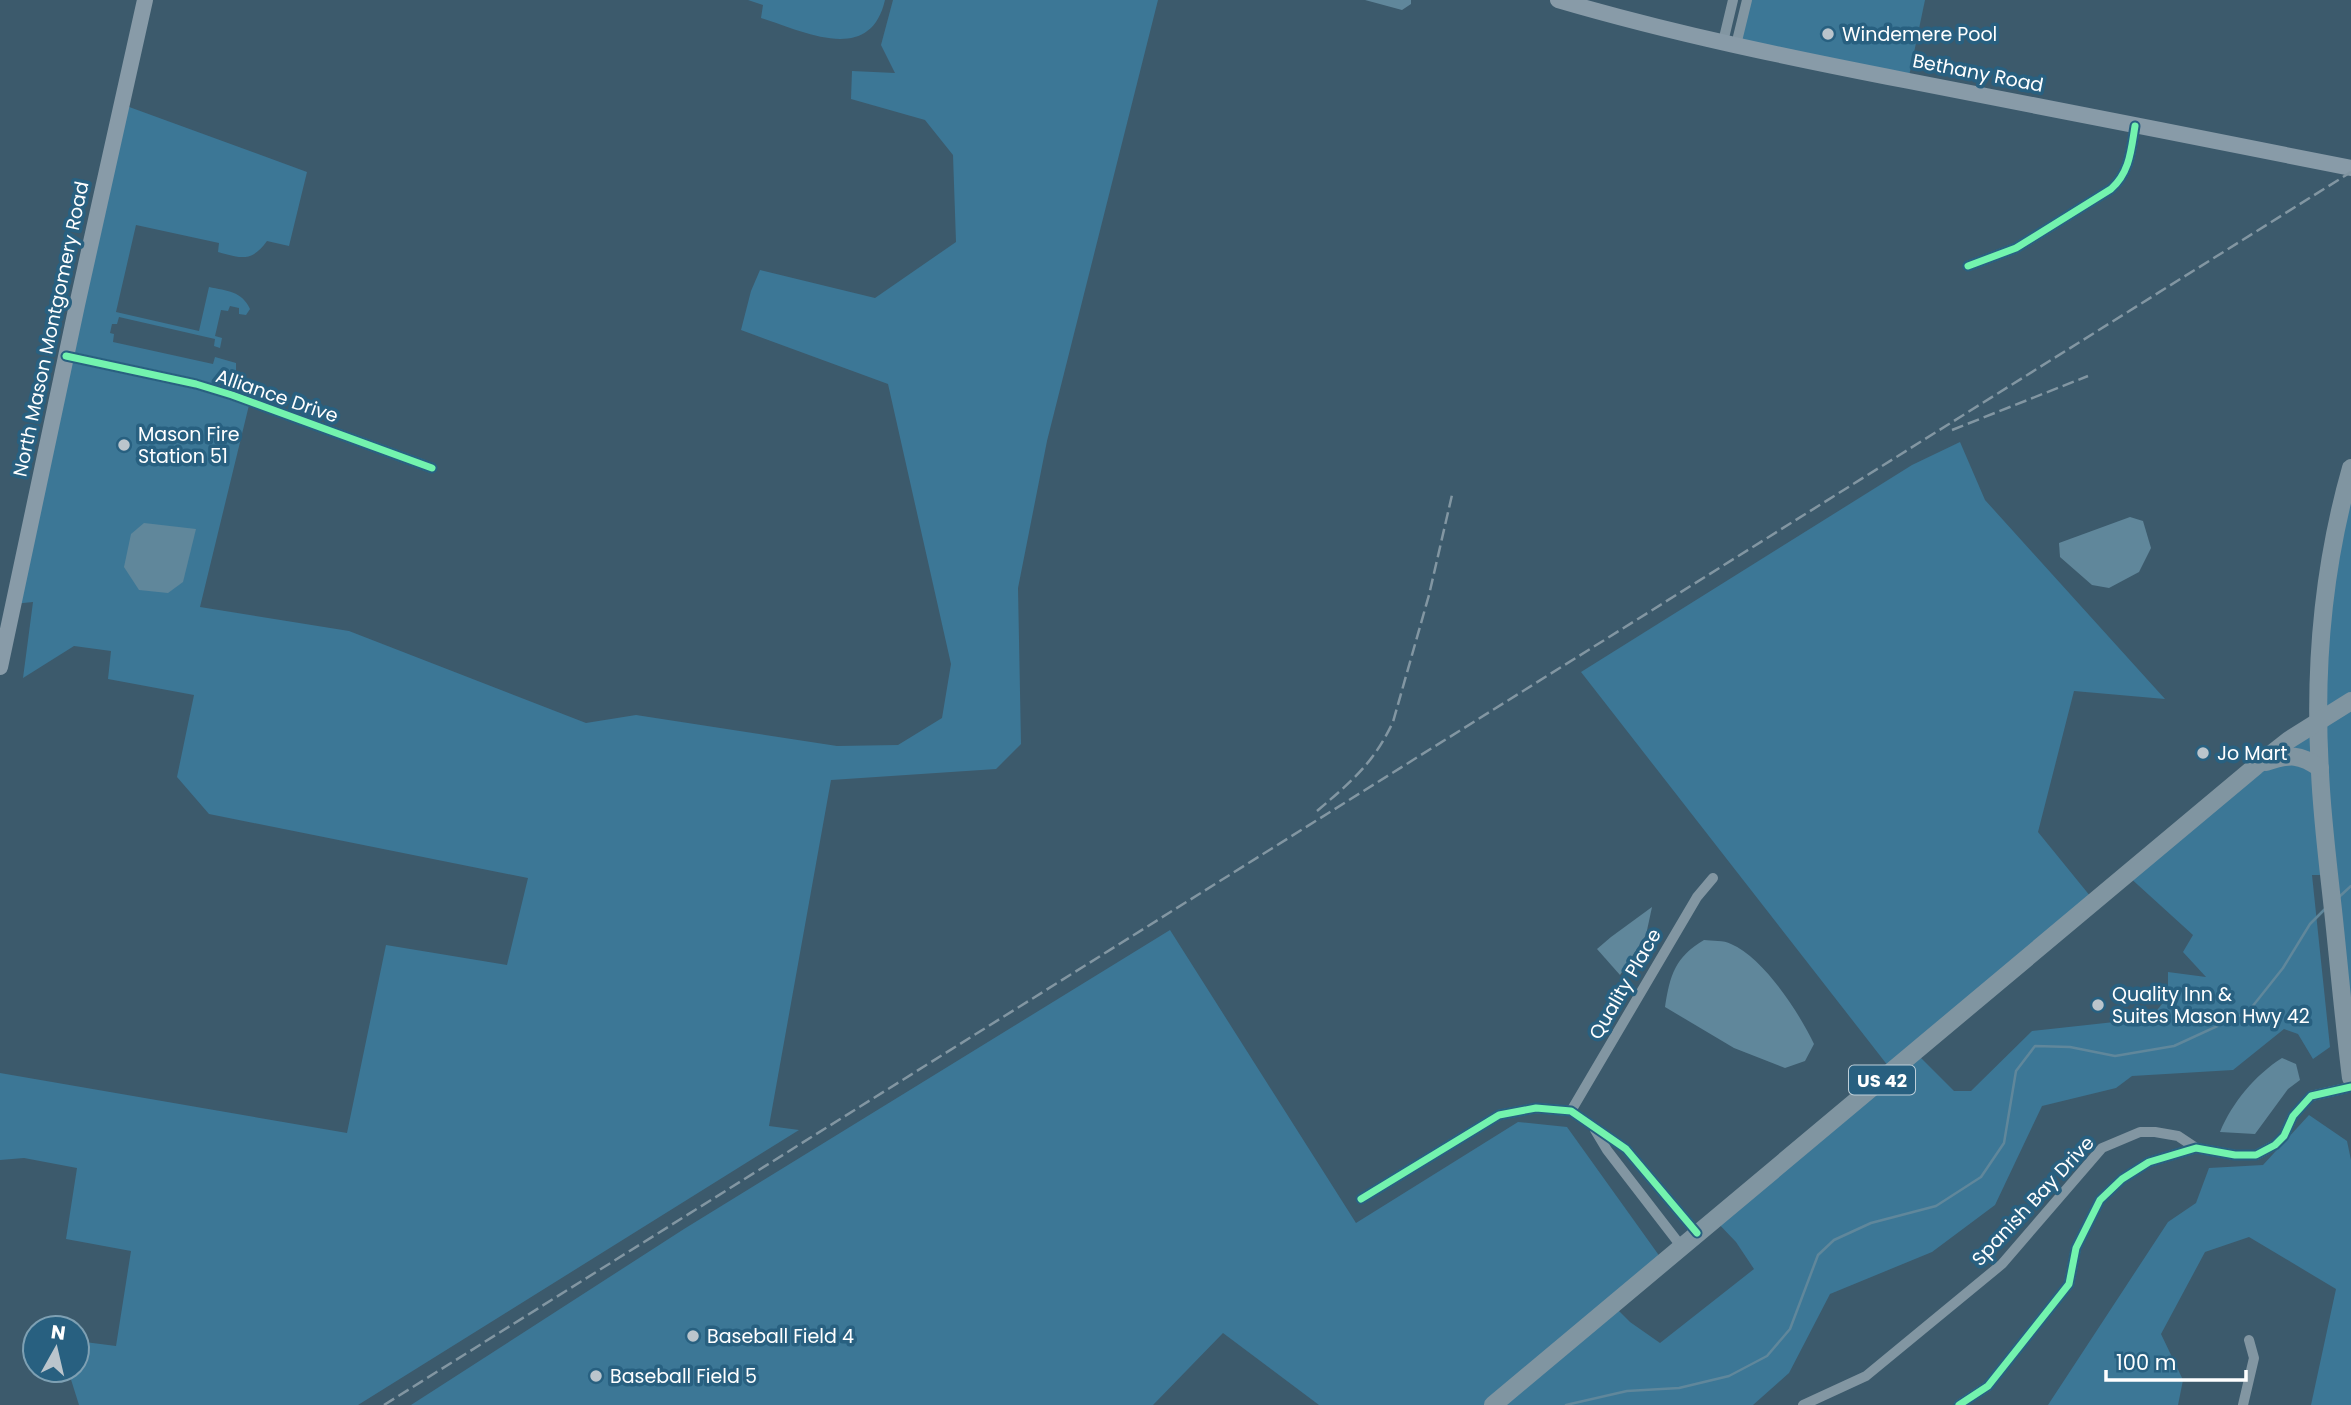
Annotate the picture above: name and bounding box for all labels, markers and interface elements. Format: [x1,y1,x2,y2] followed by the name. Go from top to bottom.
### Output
[1842,21,1997,48] place label: Windemere Pool
[1820,26,1836,42] marker: Windemere Pool
[1910,47,2046,99] street label: Bethany Road
[6,179,96,479] street label: North Mason Montgomery Road
[212,362,342,430] street label: Alliance Drive
[138,421,240,470] place label: Mason Fire Station 51
[116,437,132,453] marker: Mason Fire Station 51
[2217,740,2288,767] place label: Jo Mart
[2195,745,2211,761] marker: Jo Mart
[1582,924,1668,1044] street label: Quality Place
[2112,981,2310,1030] place label: Quality Inn & Suites Mason Hwy 42
[2090,997,2106,1013] marker: Quality Inn & Suites Mason Hwy 42
[1849,1065,1915,1094] road number: US 42
[1966,1130,2100,1272] street label: Spanish Bay Drive
[21,1314,91,1384] north arrow
[49,1318,67,1347] text: N
[707,1323,854,1350] place label: Baseball Field 4
[685,1328,701,1344] marker: Baseball Field 4
[2106,1338,2246,1382] scale bar
[2116,1348,2176,1377] text: 100 m
[610,1363,757,1390] place label: Baseball Field 5
[588,1368,604,1384] marker: Baseball Field 5

